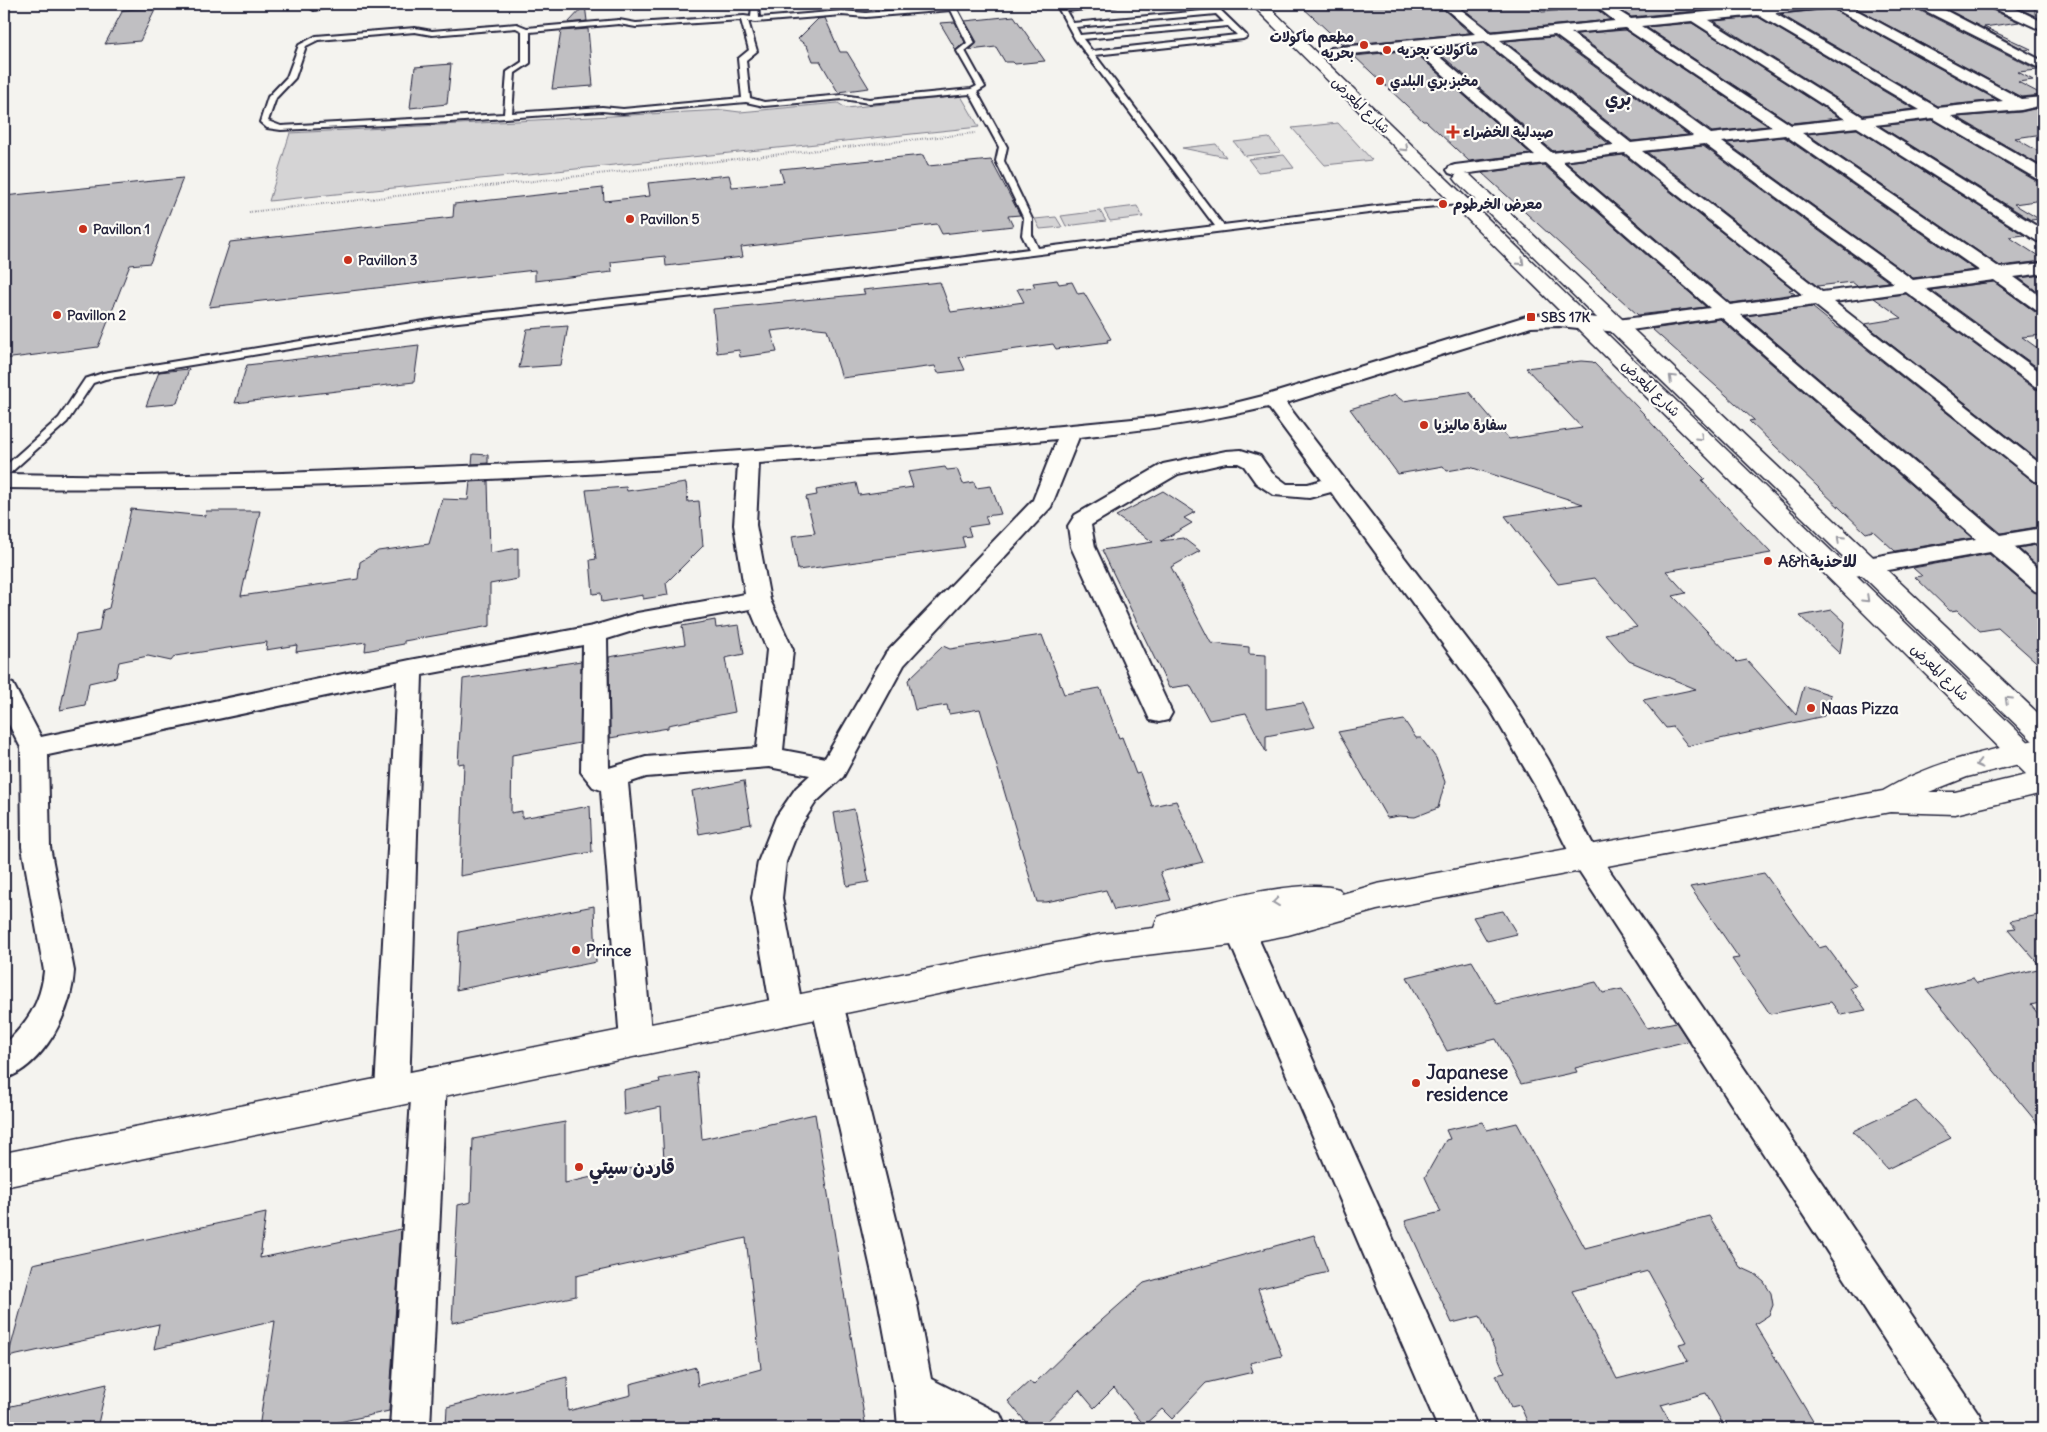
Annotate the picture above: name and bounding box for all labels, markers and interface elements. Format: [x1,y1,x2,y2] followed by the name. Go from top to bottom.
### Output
[1270,28,1354,62] place label: مطعم مأكولات بحريه
[1358,39,1370,51] marker: مطعم مأكولات بحريه
[1397,41,1478,60] place label: مأكولات بحريه
[1381,44,1393,56] marker: مأكولات بحريه
[1390,72,1479,92] place label: مخبز بري البلدي
[1327,73,1394,138] street label: شارع المعرض
[1374,75,1386,87] marker: مخبز بري البلدي
[1605,87,1631,113] district label: بري
[1463,123,1554,141] place label: صيدلية الخضراء
[1447,126,1459,138] marker: صيدلية الخضراء
[1400,142,1409,151] one-way arrow
[1453,195,1542,215] place label: معرض الخرطوم
[1437,198,1449,210] marker: معرض الخرطوم
[640,210,700,228] place label: Pavillon 5
[624,213,636,225] marker: Pavillon 5
[93,220,150,238] place label: Pavillon 1
[77,223,89,235] marker: Pavillon 1
[358,251,418,269] place label: Pavillon 3
[342,254,354,266] marker: Pavillon 3
[1516,256,1525,265] one-way arrow
[67,306,127,324] place label: Pavillon 2
[1541,308,1590,326] place label: SBS 17K
[51,309,63,321] marker: Pavillon 2
[1525,311,1537,323] marker: SBS 17K
[1617,356,1684,421] street label: شارع المعرض
[1669,375,1678,384] one-way arrow
[1434,416,1507,434] place label: سفارة ماليزيا
[1418,419,1430,431] marker: سفارة ماليزيا
[1694,431,1703,440] one-way arrow
[1837,536,1846,545] one-way arrow
[1778,551,1857,571] place label: A&hللاحذية
[1762,555,1774,567] marker: A&hللاحذية
[1860,593,1869,602] one-way arrow
[1906,640,1973,705] street label: شارع المعرض
[2005,697,2014,706] one-way arrow
[1821,698,1899,718] place label: Naas Pizza
[1805,702,1817,714] marker: Naas Pizza
[1975,759,1984,769] one-way arrow
[1272,896,1280,907] one-way arrow
[586,940,632,960] place label: Prince
[570,944,582,956] marker: Prince
[1426,1060,1508,1106] place label: Japanese residence
[1410,1077,1422,1089] marker: Japanese residence
[589,1155,675,1184] place label: قاردن سيتي
[573,1161,585,1173] marker: قاردن سيتي

